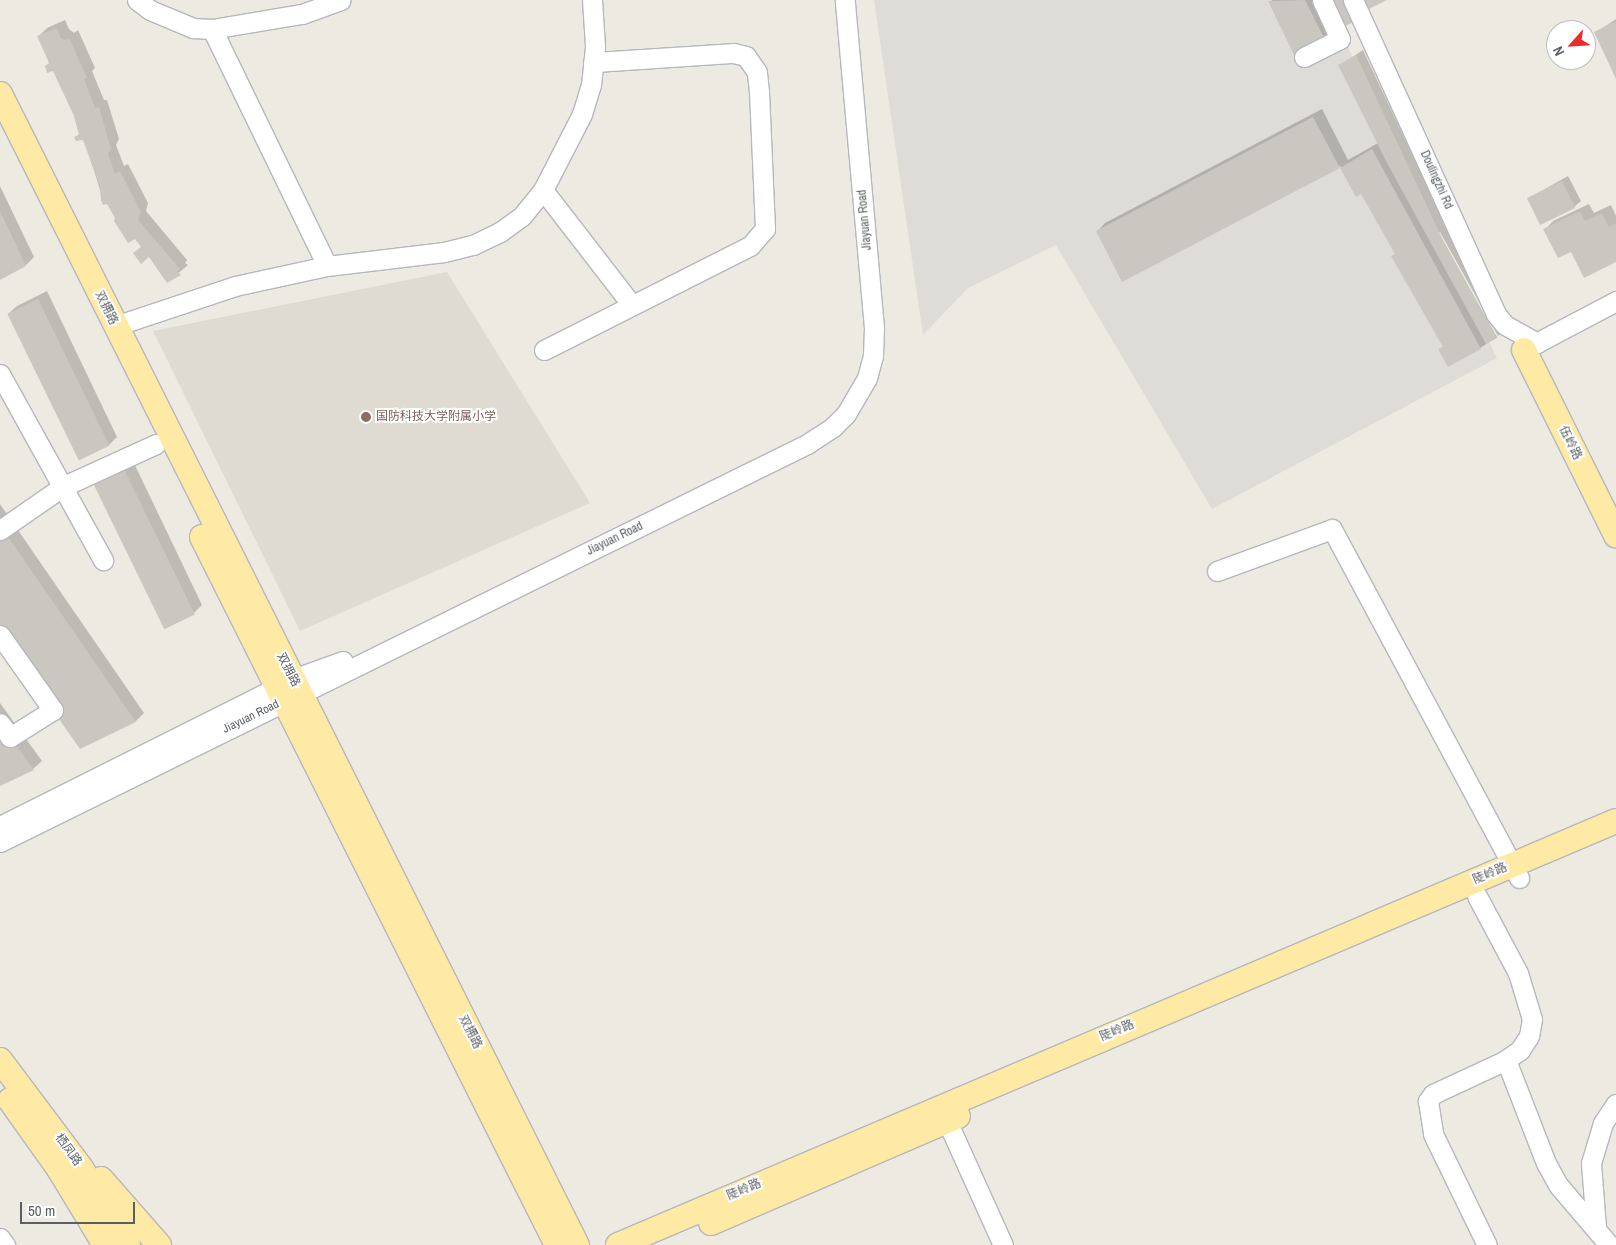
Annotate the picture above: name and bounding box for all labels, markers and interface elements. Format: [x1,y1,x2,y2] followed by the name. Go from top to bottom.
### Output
[1546,20,1596,70] north arrow
[1549,43,1568,59] text: N
[1417,149,1455,211] street label: Doulingzhi Rd
[855,189,875,251] street label: Jiayuan Road
[92,289,120,327] street label: 双拥路
[376,410,496,424] place label: 国防科技大学附属小学
[360,411,372,423] marker: 国防科技大学附属小学
[1556,424,1584,462] street label: 伍岭路
[585,519,645,559] street label: Jiayuan Road
[273,651,303,689] street label: 双拥路
[221,697,281,737] street label: Jiayuan Road
[1471,860,1509,888] street label: 陡岭路
[455,1013,485,1051] street label: 双拥路
[1098,1017,1136,1045] street label: 陡岭路
[52,1131,84,1169] street label: 栖凤路
[725,1176,763,1204] street label: 陡岭路
[22,1192,138,1224] scale bar
[28,1200,55,1221] text: 50 m

